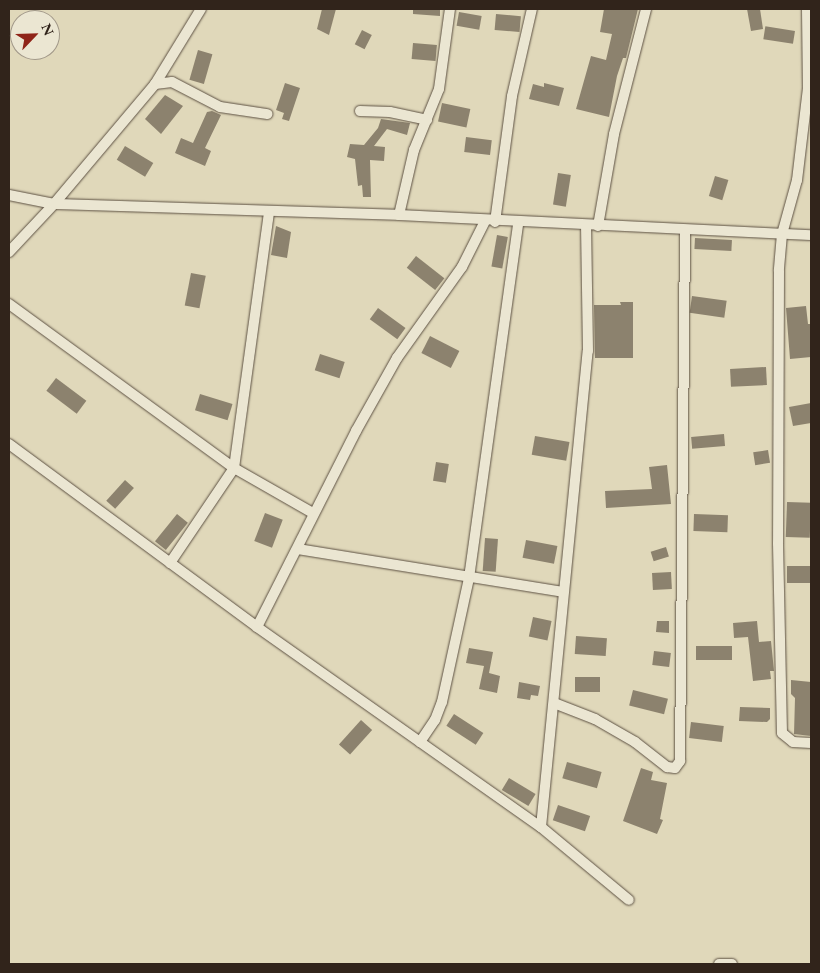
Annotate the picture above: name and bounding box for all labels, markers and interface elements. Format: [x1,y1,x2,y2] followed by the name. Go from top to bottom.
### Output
[10,10,60,60] north arrow
[37,20,58,38] text: N

